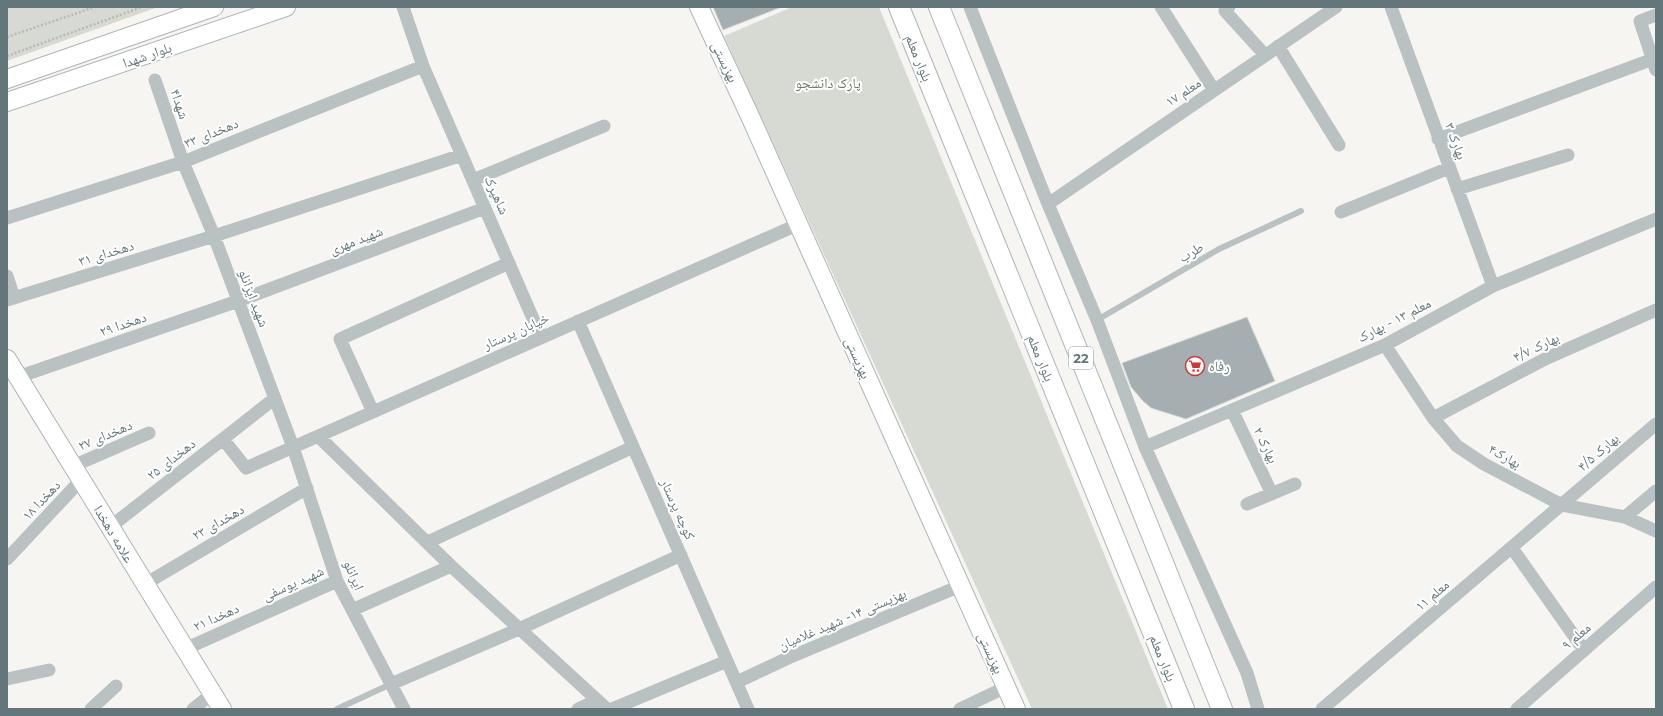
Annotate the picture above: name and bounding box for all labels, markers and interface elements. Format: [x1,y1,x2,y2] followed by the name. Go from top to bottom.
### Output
[901,32,937,85] street label: بلوار معلم
[120,38,174,72] street label: بلوار شهدا
[708,38,742,86] street label: بهزیستی
[795,74,861,92] park label: پارک دانشجو
[1162,74,1205,111] street label: معلم ۱۷
[166,87,194,121] street label: شهدا۴
[181,114,241,152] street label: دهخدای ۳۳
[1441,120,1471,162] street label: بهارک ۳
[480,173,513,217] street label: شاهپرک
[327,222,385,258] street label: شهید مهری
[76,236,136,270] street label: دهخدای ۳۱
[1175,238,1207,266] street label: طرب
[235,266,273,330] street label: شهید ایزانلو
[1354,294,1434,347] street label: معلم ۱۳ - بهارک
[97,308,149,340] street label: دهخدا ۲۹
[479,308,552,354] street label: خیابان پرستار
[1510,328,1562,366] street label: بهارک ۴/۷
[1023,332,1059,385] street label: بلوار معلم
[841,334,875,382] street label: بهزیستی
[1069,347,1093,369] road number: 22
[1184,355,1206,377] supermarket icon: رفاه
[1209,357,1230,375] place label: رفاه
[75,415,135,454] street label: دهخدای ۲۷
[1250,424,1283,466] street label: بهارک ۲
[1574,429,1623,475] street label: بهارک ۴/۵
[143,434,199,484] street label: دهخدای ۲۵
[1486,440,1525,472] street label: بهارک۴
[656,475,700,543] street label: کوچه پرستار
[18,476,64,524] street label: دهخدا ۱۸
[189,500,247,544] street label: دهخدای ۲۳
[90,502,138,566] street label: علامه دهخدا
[340,557,368,593] street label: ایرانلو
[259,561,327,605] street label: شهید یوسفی
[1411,575,1453,615] street label: معلم ۱۱
[775,584,909,654] street label: بهزیستی ۱۴- شهید غلامیان
[190,599,242,635] street label: دهخدا ۲۱
[1558,618,1595,654] street label: معلم ۹
[974,629,1008,677] street label: بهزیستی
[1145,632,1181,685] street label: بلوار معلم

